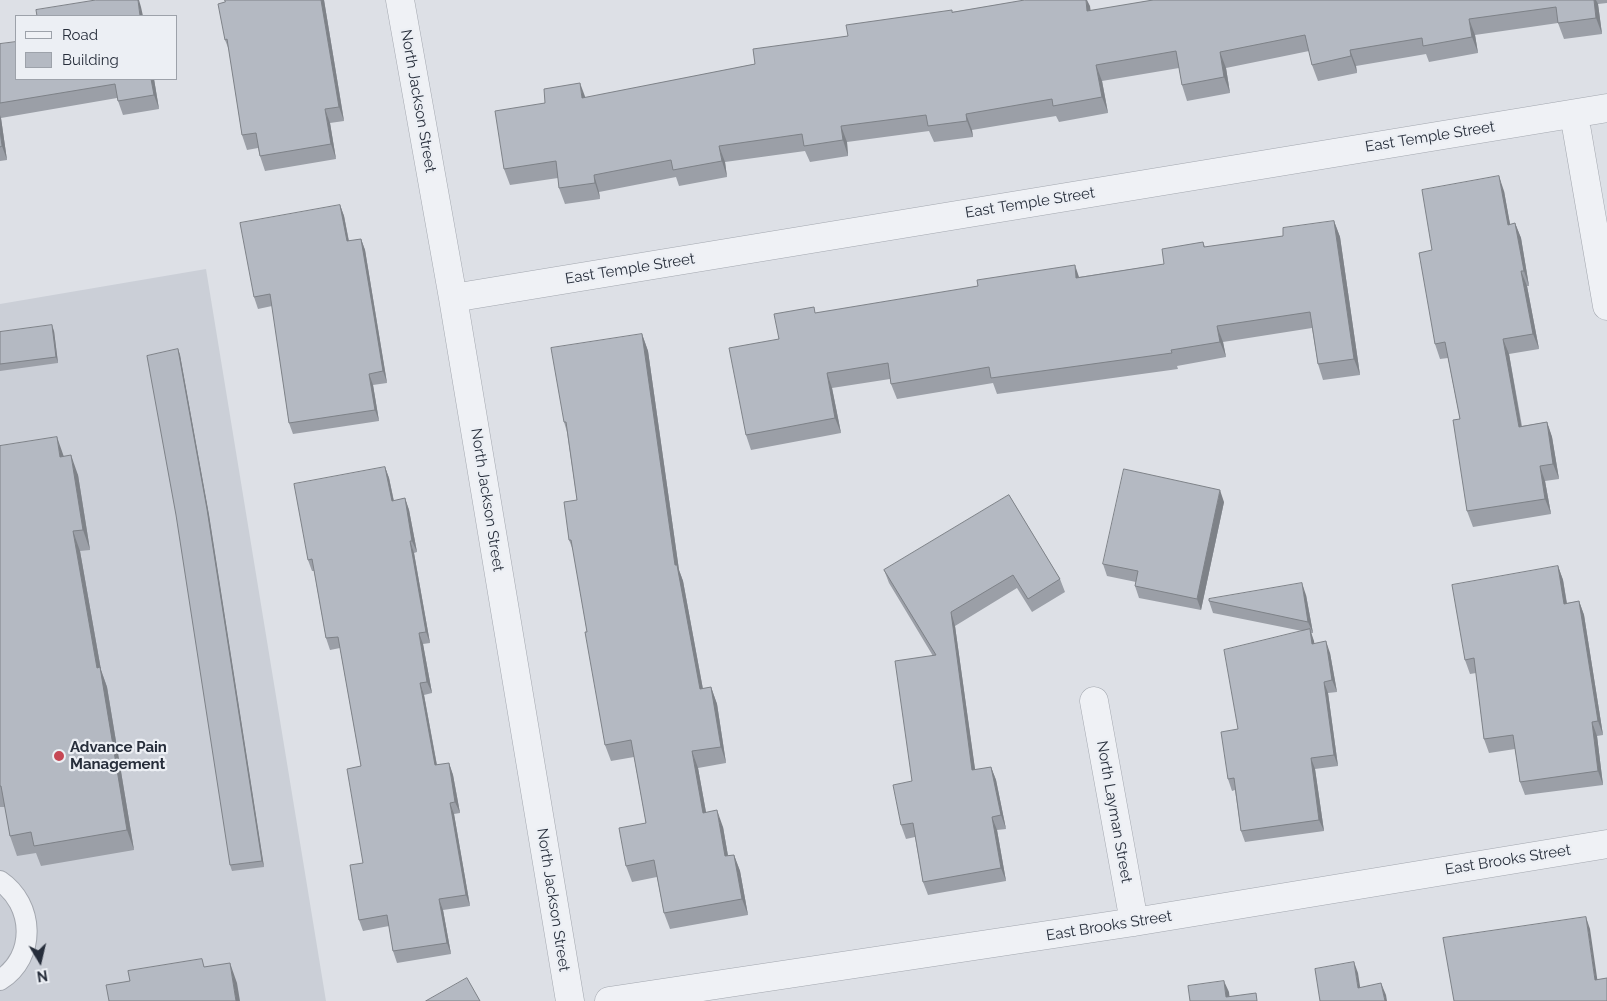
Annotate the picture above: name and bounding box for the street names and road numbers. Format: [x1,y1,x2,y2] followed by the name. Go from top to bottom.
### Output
[397,28,439,174] street label: North Jackson Street
[1364,118,1496,156] street label: East Temple Street
[964,184,1096,222] street label: East Temple Street
[564,250,696,288] street label: East Temple Street
[467,427,507,573] street label: North Jackson Street
[1093,739,1135,885] street label: North Layman Street
[533,827,573,973] street label: North Jackson Street
[1444,841,1572,879] street label: East Brooks Street
[1045,907,1173,945] street label: East Brooks Street

